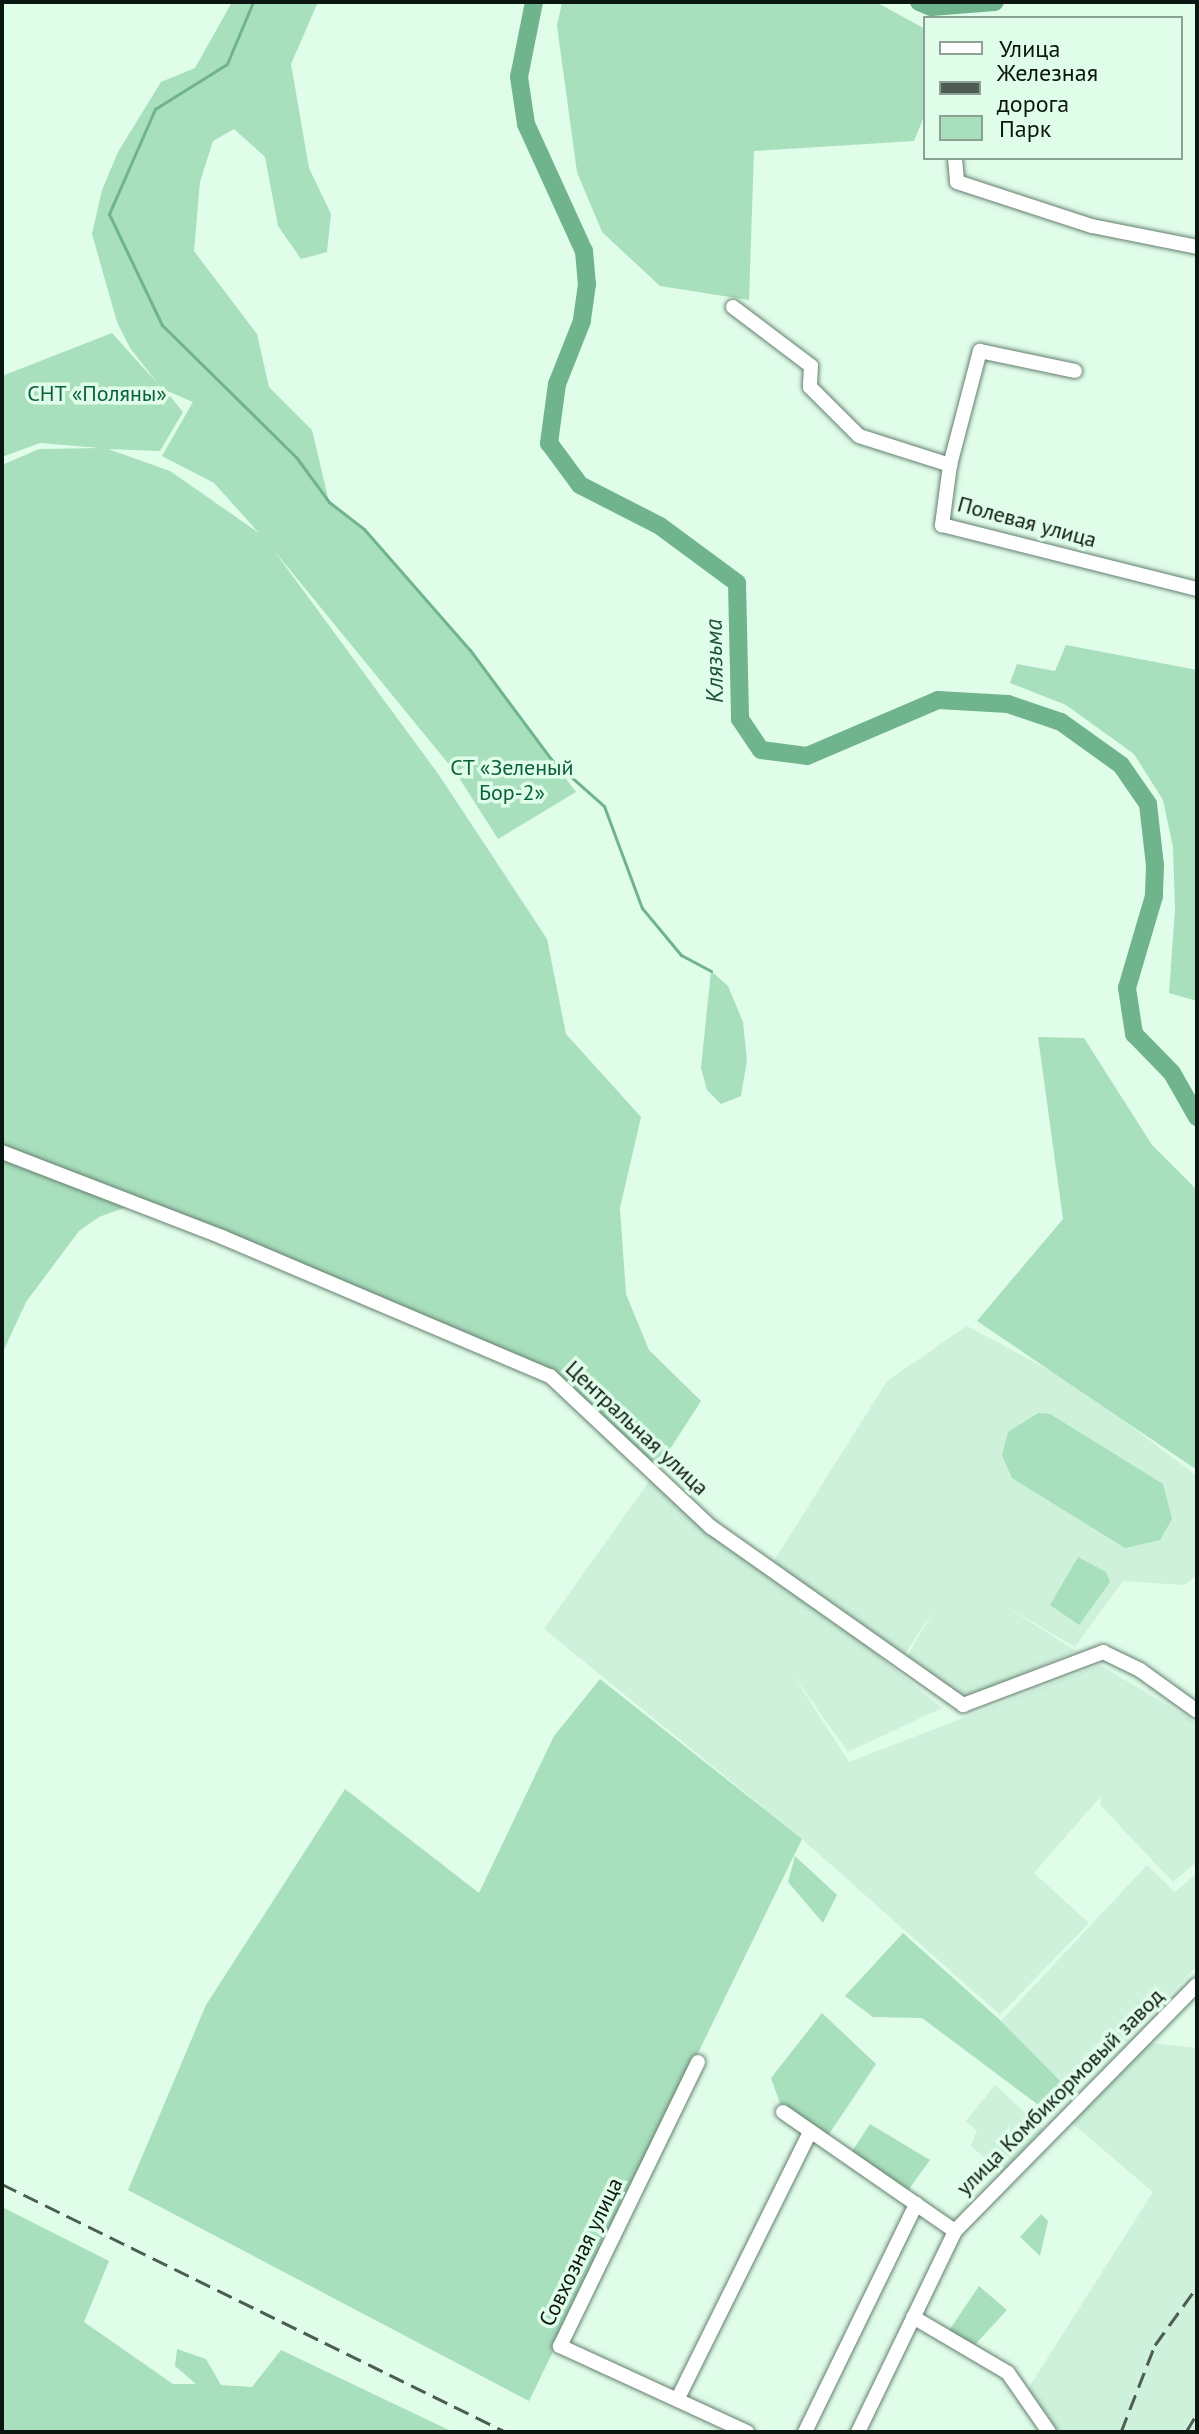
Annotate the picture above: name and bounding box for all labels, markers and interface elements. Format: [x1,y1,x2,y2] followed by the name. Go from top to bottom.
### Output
[923,16,1183,160] legend
[999,33,1060,64] text: Улица
[997,57,1098,119] text: Железная дорога
[999,113,1051,144] text: Парк
[27,381,167,407] park label: СНТ «Поляны»
[955,491,1099,553] street label: Полевая улица
[699,619,729,703] water label: Клязьма
[450,754,574,806] park label: СТ «Зеленый Бор-2»
[560,1355,714,1501] street label: Центральная улица
[951,1983,1169,2201] street label: улица Комбикормовый завод
[534,2173,628,2331] street label: Совхозная улица

